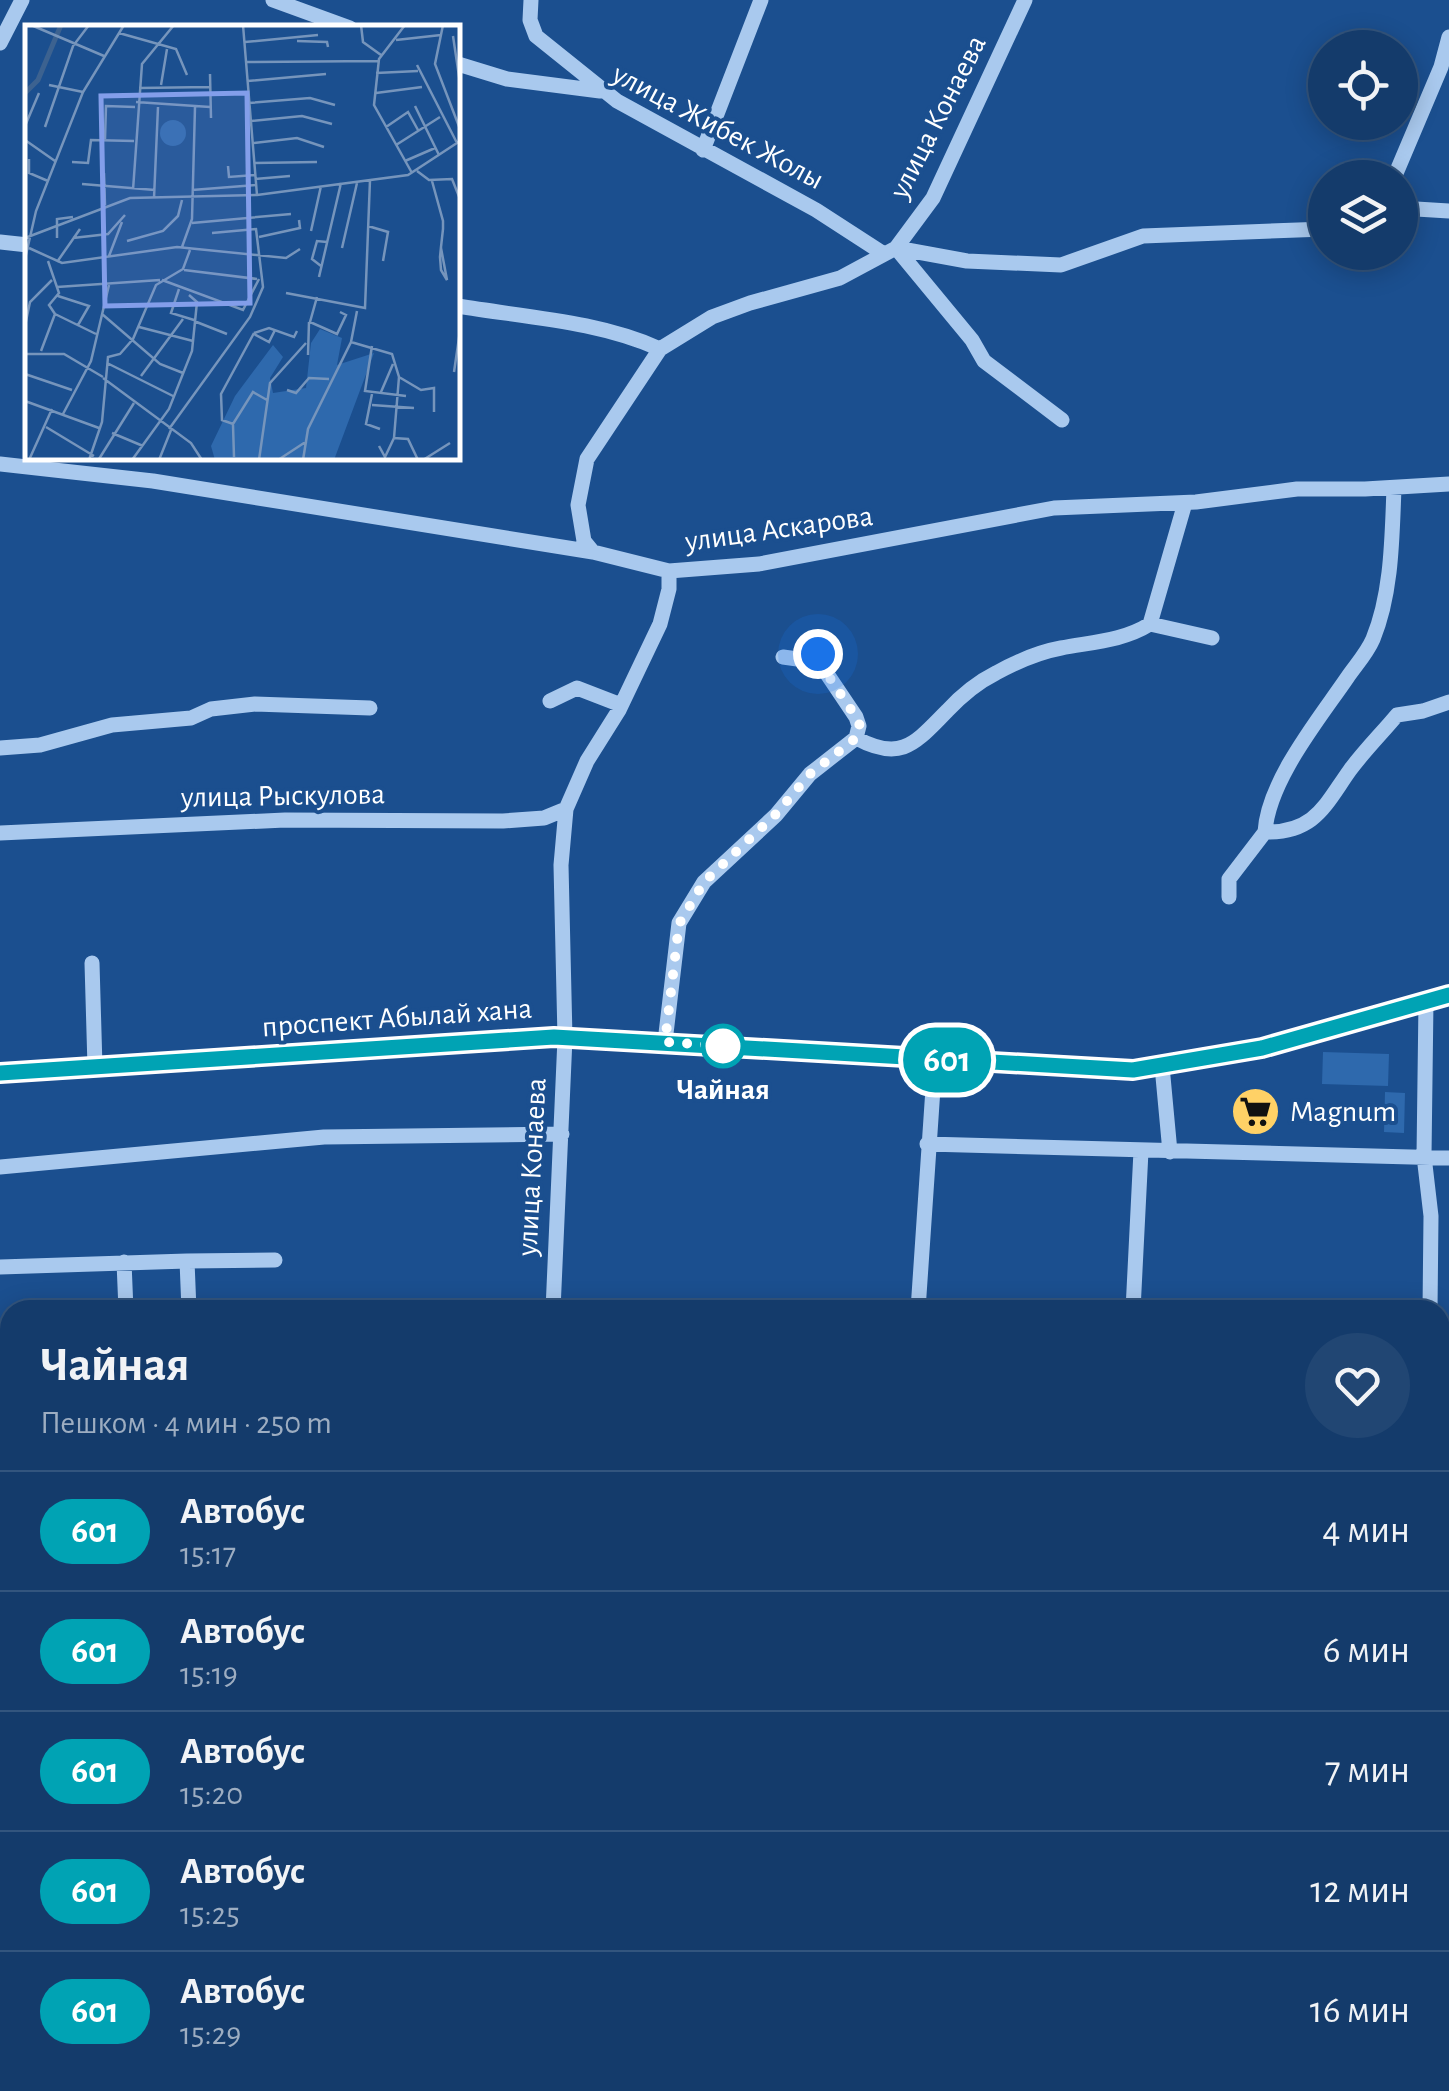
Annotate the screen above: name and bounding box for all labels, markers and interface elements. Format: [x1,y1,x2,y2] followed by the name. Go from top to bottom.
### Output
[25,25,460,460] inset map
[1308,30,1418,270] map controls
[1308,30,1418,140] button: locate
[884,31,992,204] street label: улица Конаева
[607,58,829,195] street label: улица Жибек Жолы
[1308,160,1418,270] button: layers
[682,501,875,557] street label: улица Аскарова
[793,629,843,679] your location
[180,779,385,813] street label: улица Рыскулова
[261,994,533,1042] street label: проспект Абылай хана
[702,1025,744,1067] marker: Чайная
[890,1028,1004,1092] line badge: 601
[923,1043,971,1078] text: 601
[676,1075,770,1105] place label: Чайная
[512,1077,552,1258] street label: улица Конаева
[1229,1086,1281,1138] supermarket icon: Magnum
[1290,1097,1396,1127] place label: Magnum
[1305,1333,1410,1438] button: heart
[40,1342,189,1390] text: Чайная
[40,1407,332,1439] text: Пешком · 4 мин · 250 m
[180,1493,305,1531] text: Автобус
[1322,1512,1410,1550] text: 4 мин
[71,1514,119,1549] text: 601
[180,1538,236,1570] text: 15:17
[180,1613,305,1651] text: Автобус
[1323,1632,1410,1670] text: 6 мин
[71,1634,119,1669] text: 601
[180,1658,238,1690] text: 15:19
[180,1733,305,1771] text: Автобус
[1325,1752,1410,1790] text: 7 мин
[71,1754,119,1789] text: 601
[180,1778,243,1810] text: 15:20
[180,1853,305,1891] text: Автобус
[1310,1872,1410,1910] text: 12 мин
[71,1874,119,1909] text: 601
[180,1898,240,1930] text: 15:25
[180,1973,305,2011] text: Автобус
[1310,1992,1410,2030] text: 16 мин
[71,1994,119,2029] text: 601
[180,2018,241,2050] text: 15:29

